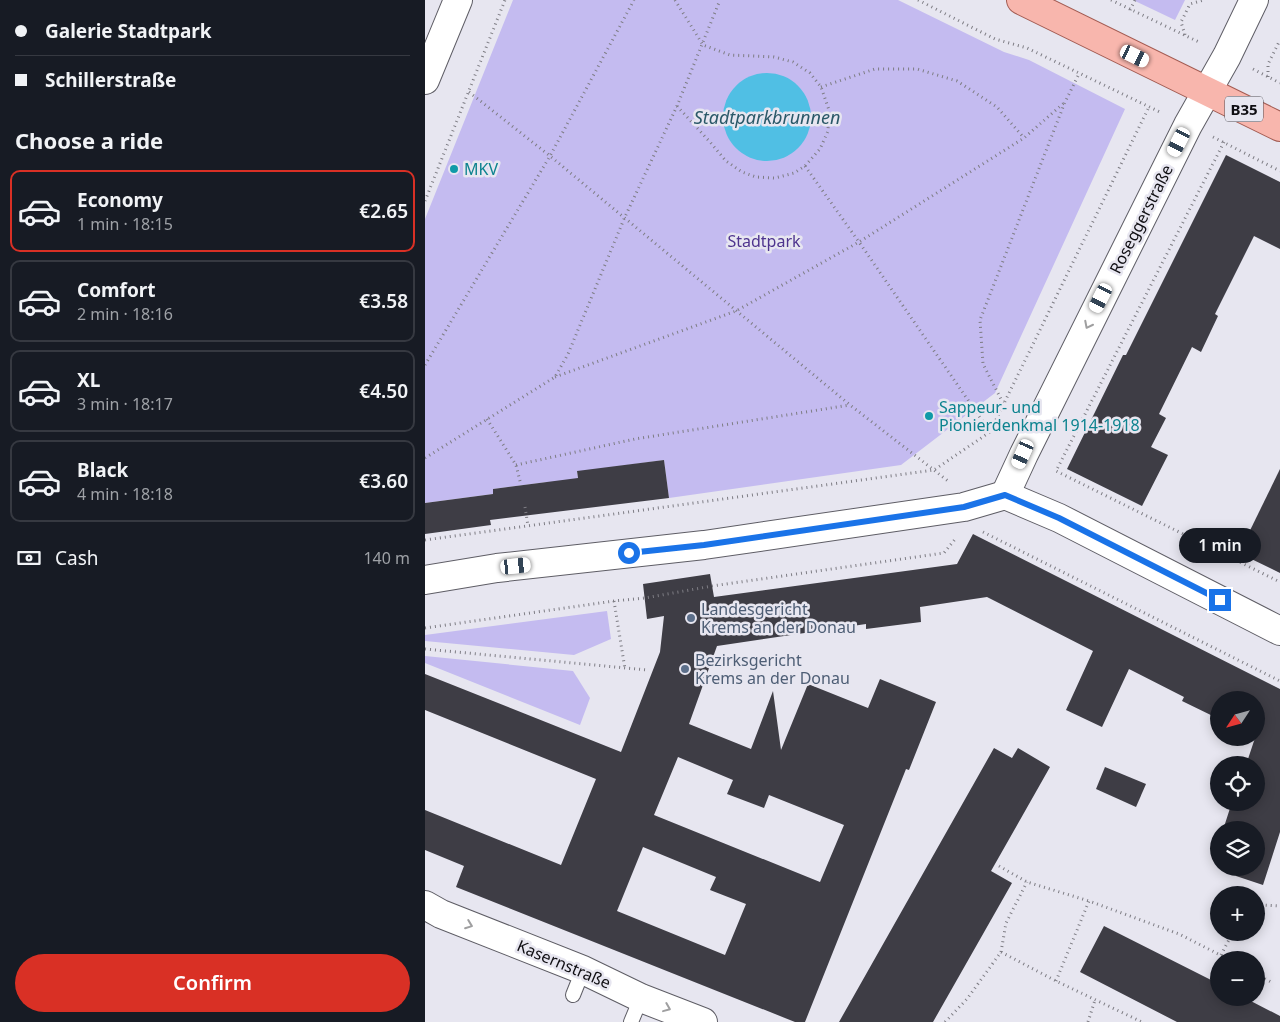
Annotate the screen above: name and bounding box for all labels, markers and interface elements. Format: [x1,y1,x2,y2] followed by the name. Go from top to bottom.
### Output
[45,18,212,44] text: Galerie Stadtpark
[1118,43,1151,69] car
[45,67,176,93] text: Schillerstraße
[1225,96,1263,122] road number: B35
[694,105,840,129] water label: Stadtparkbrunnen
[15,125,163,155] text: Choose a ride
[1165,125,1192,159] car
[464,158,498,180] place label: MKV
[1104,161,1178,277] street label: Roseggerstraße
[448,163,460,175] marker: MKV
[77,187,163,213] text: Economy
[17,189,62,234] icon: car
[359,198,408,224] text: €2.65
[77,213,173,235] text: 1 min · 18:15
[727,230,801,252] park label: Stadtpark
[77,277,156,303] text: Comfort
[17,279,62,324] icon: car
[1087,281,1114,315] car
[359,288,408,314] text: €3.58
[77,303,173,325] text: 2 min · 18:16
[1084,320,1094,329] one-way arrow
[77,367,100,393] text: XL
[17,369,62,414] icon: car
[359,378,408,404] text: €4.50
[77,393,173,415] text: 3 min · 18:17
[939,396,1140,436] place label: Sappeur- und Pionierdenkmal 1914-1918
[923,410,935,422] marker: Sappeur- und Pionierdenkmal 1914-1918
[1010,437,1035,471] car
[77,457,128,483] text: Black
[17,459,62,504] icon: car
[359,468,408,494] text: €3.60
[77,483,173,505] text: 4 min · 18:18
[1179,528,1261,562] callout: 1 min
[1198,534,1242,556] text: 1 min
[618,542,640,564] route start
[15,544,43,572] icon: cash
[55,545,99,571] text: Cash
[363,547,410,569] text: 140 m
[500,557,531,575] car
[1209,589,1231,611] route end
[701,598,856,638] place label: Landesgericht Krems an der Donau
[685,612,697,624] marker: Landesgericht Krems an der Donau
[695,649,850,689] place label: Bezirksgericht Krems an der Donau
[679,663,691,675] marker: Bezirksgericht Krems an der Donau
[1210,691,1265,746] north arrow
[1210,691,1265,1006] map controls
[1210,756,1265,811] button: locate
[1210,821,1265,876] button: layers
[1210,886,1265,941] button: +
[464,919,473,929] one-way arrow
[514,934,614,994] street label: Kasernstraße
[1210,951,1265,1006] button: −
[15,954,410,1012] button: Confirm
[663,1002,671,1012] one-way arrow

